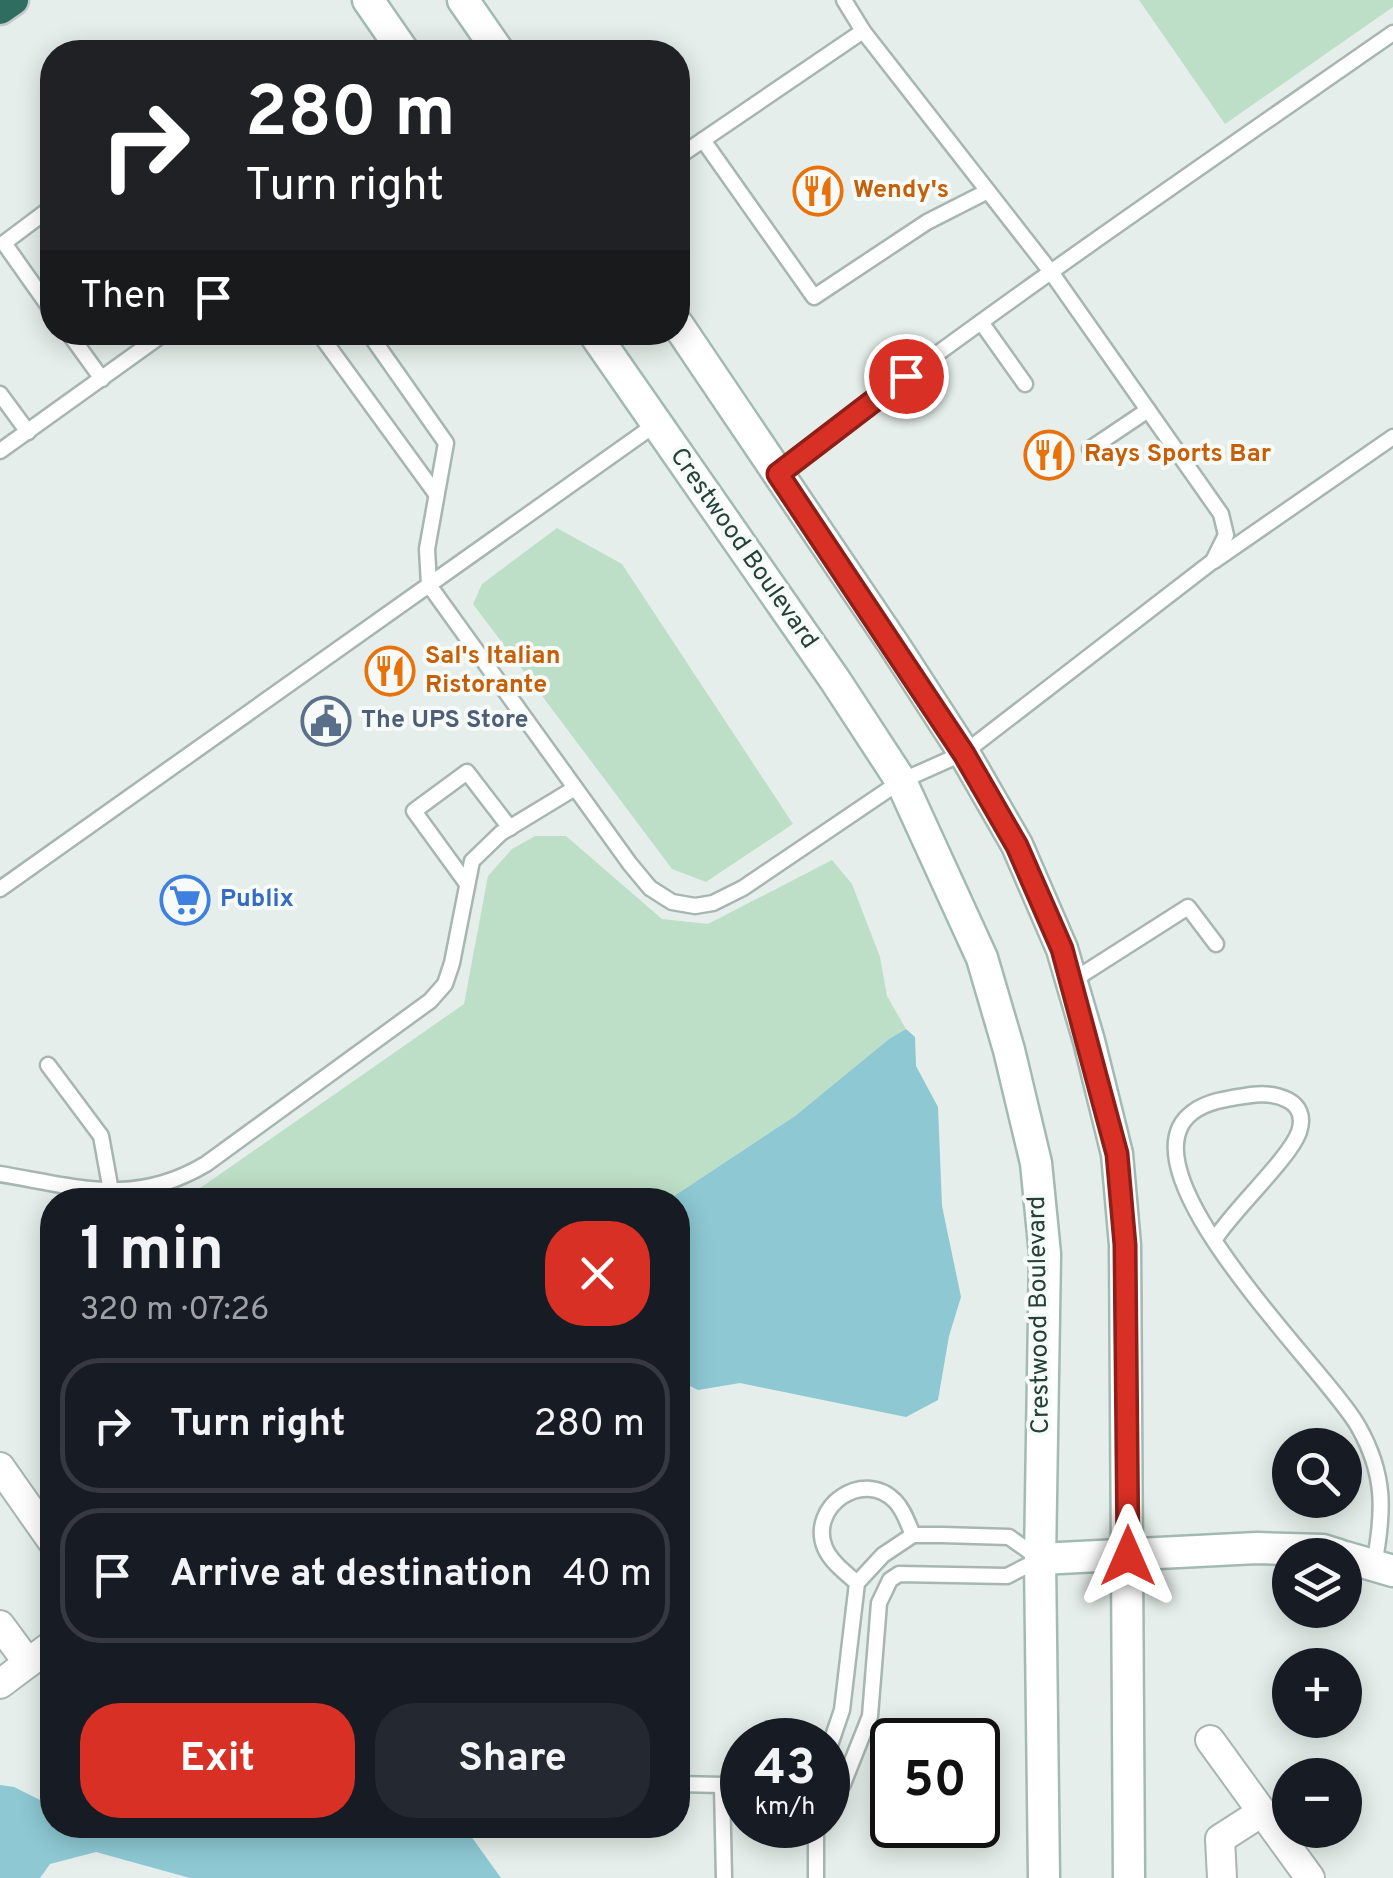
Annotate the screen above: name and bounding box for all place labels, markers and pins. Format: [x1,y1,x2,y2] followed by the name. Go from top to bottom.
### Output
[792,165,844,217] restaurant icon: Wendy's
[853,175,949,207] place label: Wendy's
[864,334,949,419] pin
[1023,429,1075,481] restaurant icon: Rays Sports Bar
[1084,439,1272,471] place label: Rays Sports Bar
[425,641,560,702] place label: Sal's Italian Ristorante
[364,645,416,697] restaurant icon: Sal's Italian Ristorante
[300,695,352,747] public building icon: The UPS Store
[361,705,528,737] place label: The UPS Store
[159,874,211,926] supermarket icon: Publix
[220,884,294,916] place label: Publix

